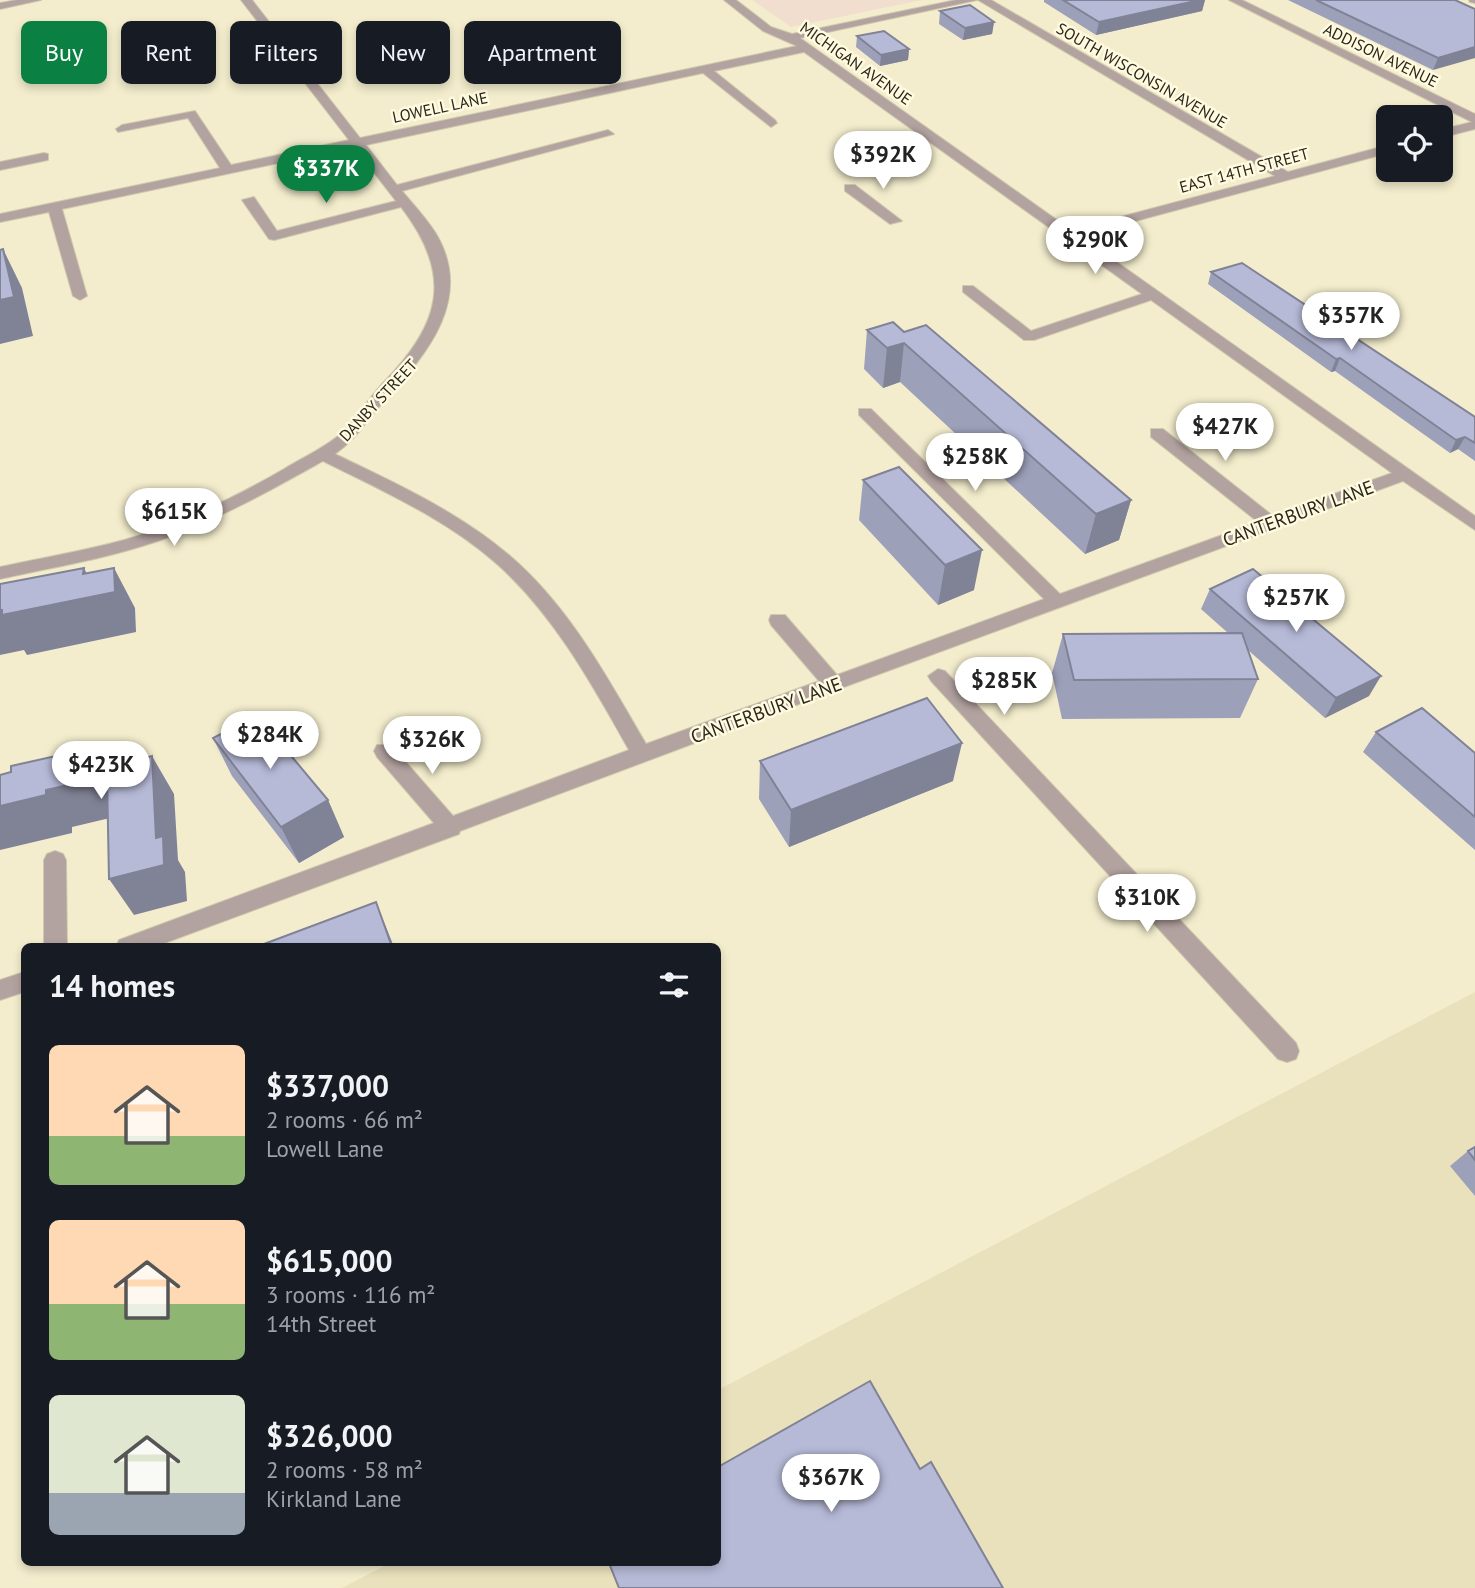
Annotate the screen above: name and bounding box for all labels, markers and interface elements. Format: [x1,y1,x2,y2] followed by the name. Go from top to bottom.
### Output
[796,17,916,109] street label: MICHIGAN AVENUE
[1053,18,1231,132] street label: SOUTH WISCONSIN AVENUE
[1320,19,1442,91] street label: ADDISON AVENUE
[21,21,107,84] chip: Buy
[121,21,216,84] chip: Rent
[230,21,342,84] chip: Filters
[356,21,450,84] chip: New
[464,21,621,84] chip: Apartment
[391,87,489,127] street label: LOWELL LANE
[1376,105,1453,182] map controls
[1376,105,1453,182] button: locate
[834,132,932,191] pin: $392K
[850,139,916,168] text: $392K
[1177,143,1311,197] street label: EAST 14TH STREET
[277,146,375,205] pin: $337K
[293,153,359,182] text: $337K
[1046,216,1144,276] pin: $290K
[1062,224,1128,253] text: $290K
[1302,292,1400,352] pin: $357K
[1318,300,1384,329] text: $357K
[335,355,421,445] street label: DANBY STREET
[1176,404,1274,463] pin: $427K
[1192,411,1258,440] text: $427K
[926,434,1024,493] pin: $258K
[942,441,1008,470] text: $258K
[1219,475,1377,551] street label: CANTERBURY LANE
[125,489,223,548] pin: $615K
[141,496,207,525] text: $615K
[1247,574,1345,634] pin: $257K
[1263,582,1329,611] text: $257K
[955,658,1053,717] pin: $285K
[971,665,1037,694] text: $285K
[687,672,845,748] street label: CANTERBURY LANE
[221,712,319,771] pin: $284K
[383,716,481,776] pin: $326K
[237,719,303,748] text: $284K
[399,724,465,753] text: $326K
[52,742,150,801] pin: $423K
[68,749,134,778] text: $423K
[1098,874,1196,934] pin: $310K
[1114,882,1180,911] text: $310K
[49,966,175,1005] text: 14 homes
[655,966,693,1004] icon: filters
[266,1066,389,1105] text: $337,000
[105,1073,189,1157] icon: home
[266,1105,423,1134] text: 2 rooms · 66 m²
[266,1134,384,1163] text: Lowell Lane
[266,1241,393,1280] text: $615,000
[105,1248,189,1332] icon: home
[266,1280,435,1309] text: 3 rooms · 116 m²
[266,1309,376,1338] text: 14th Street
[266,1416,393,1455] text: $326,000
[105,1423,189,1507] icon: home
[782,1454,880,1514] pin: $367K
[266,1455,423,1484] text: 2 rooms · 58 m²
[798,1462,864,1491] text: $367K
[266,1484,401,1513] text: Kirkland Lane

